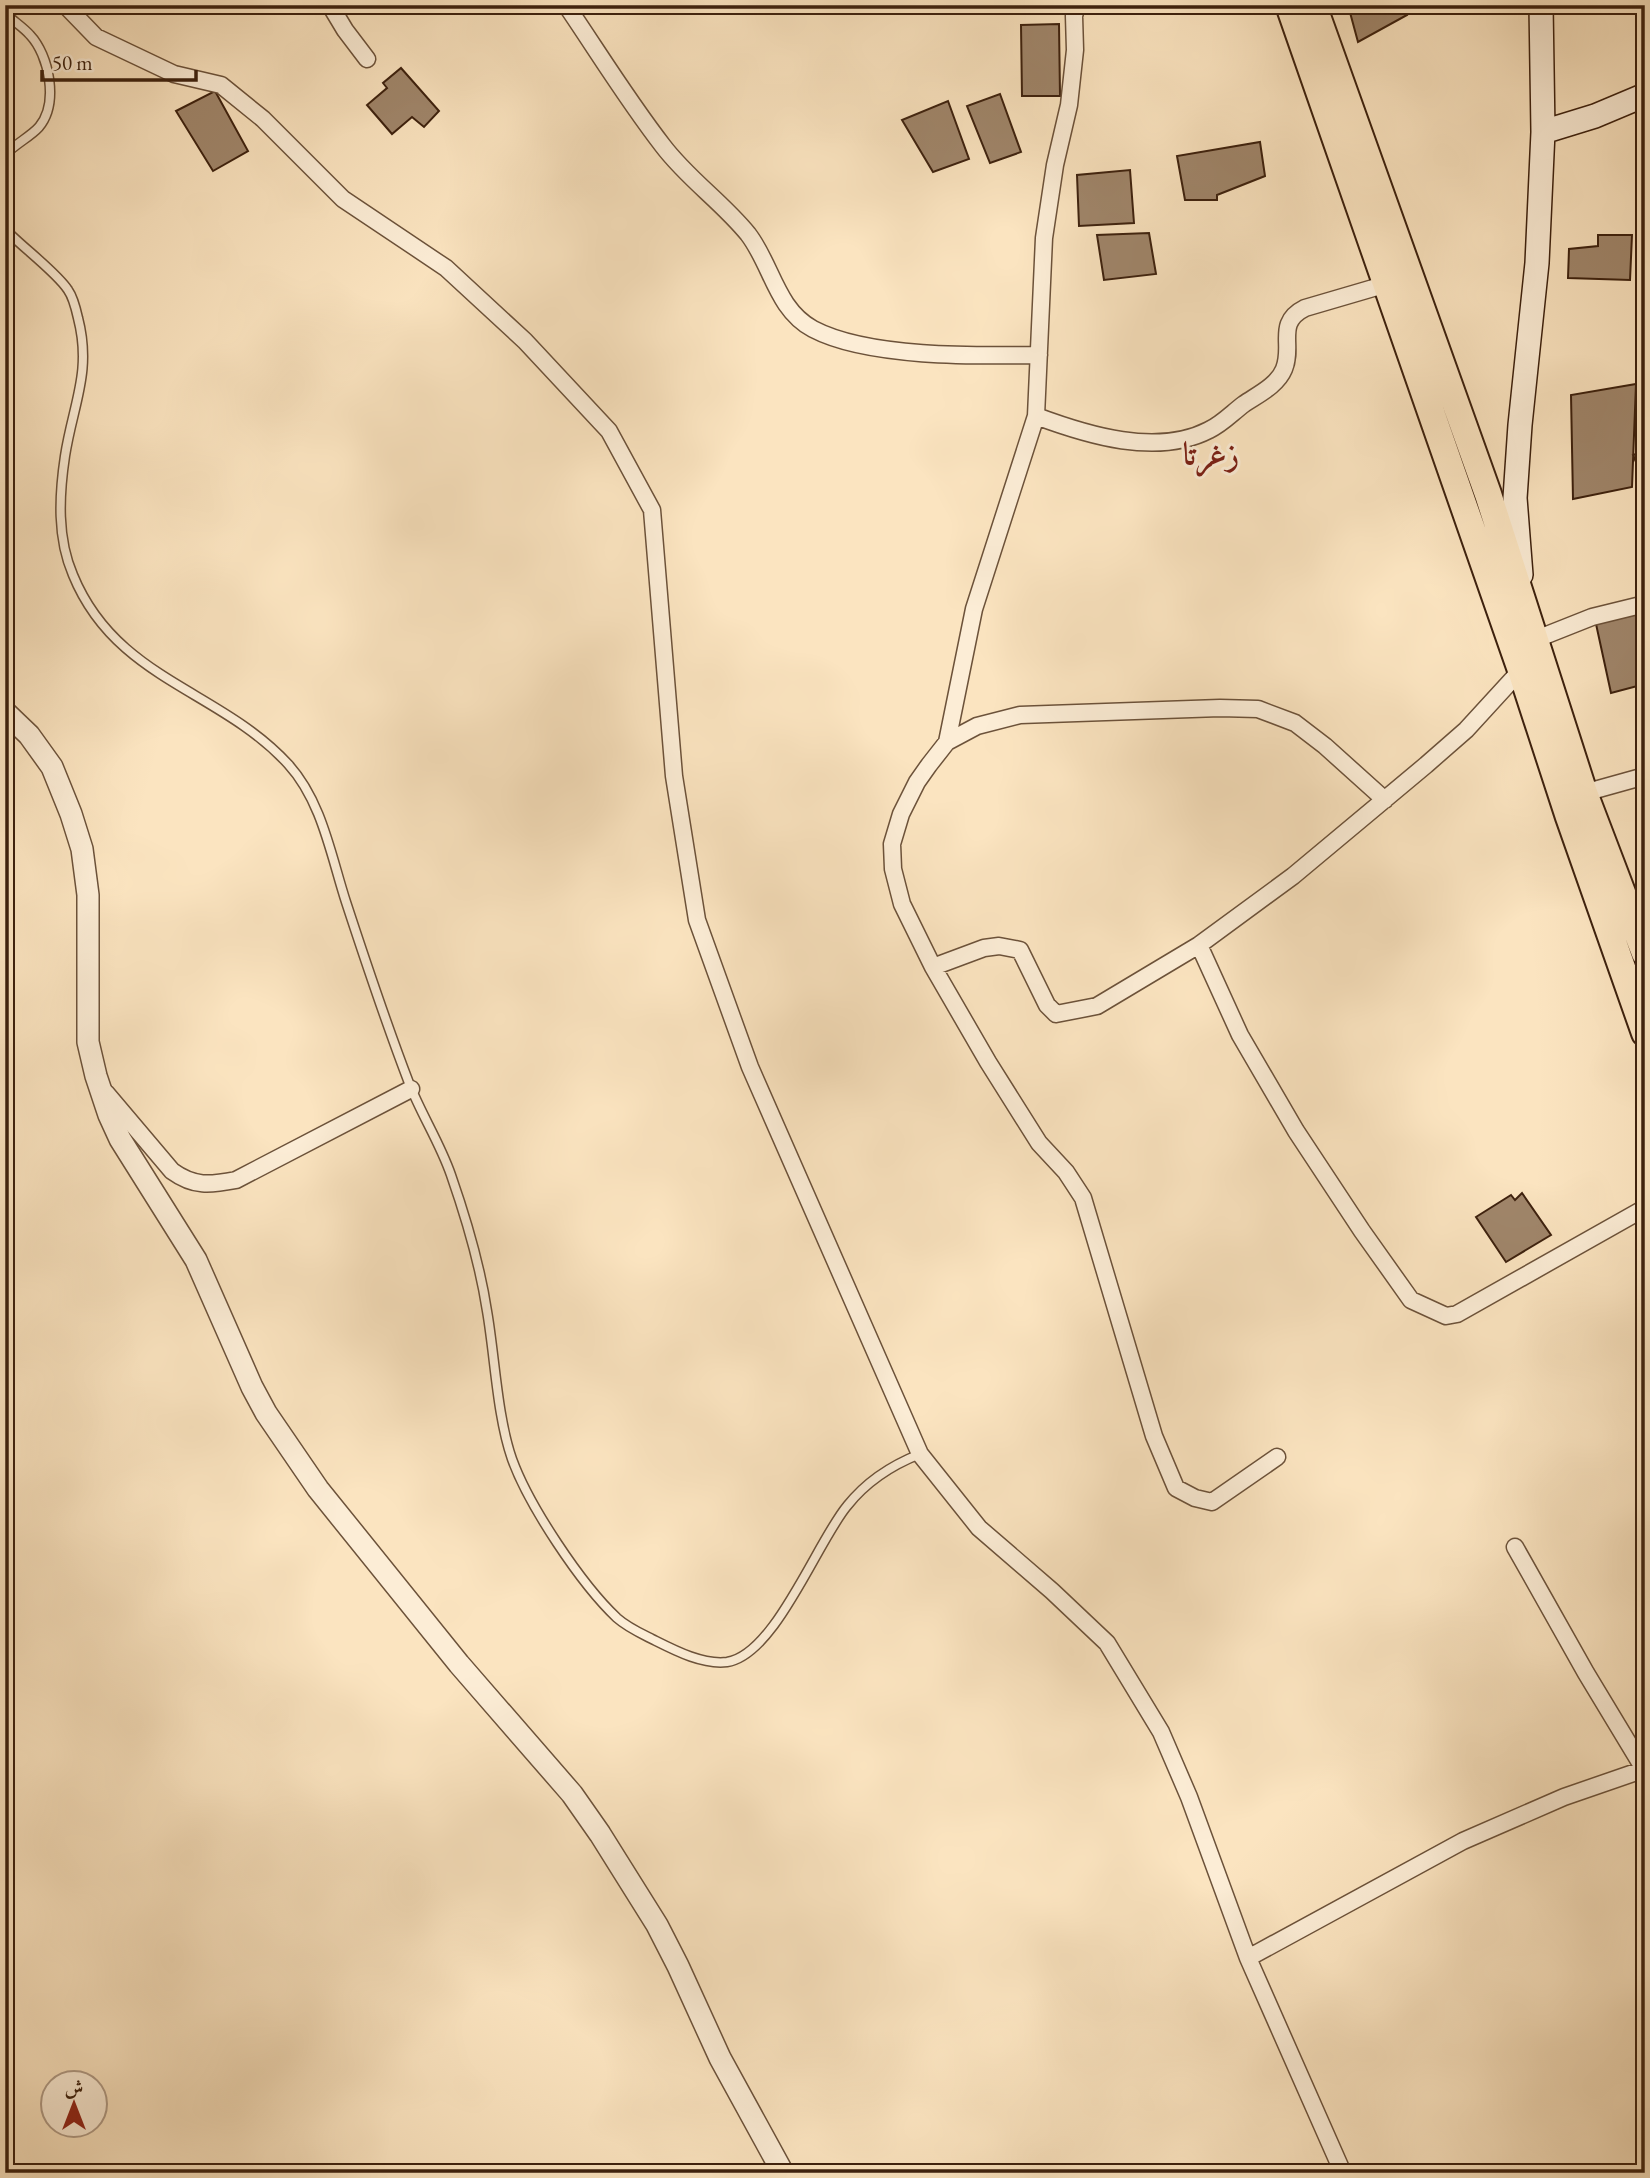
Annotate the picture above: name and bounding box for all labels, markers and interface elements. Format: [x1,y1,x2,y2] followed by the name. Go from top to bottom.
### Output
[42,38,196,82] scale bar
[52,49,93,76] text: 50 m
[1183,433,1240,477] district label: زغرتا
[38,2070,108,2140] north arrow
[65,2075,83,2100] text: ش

